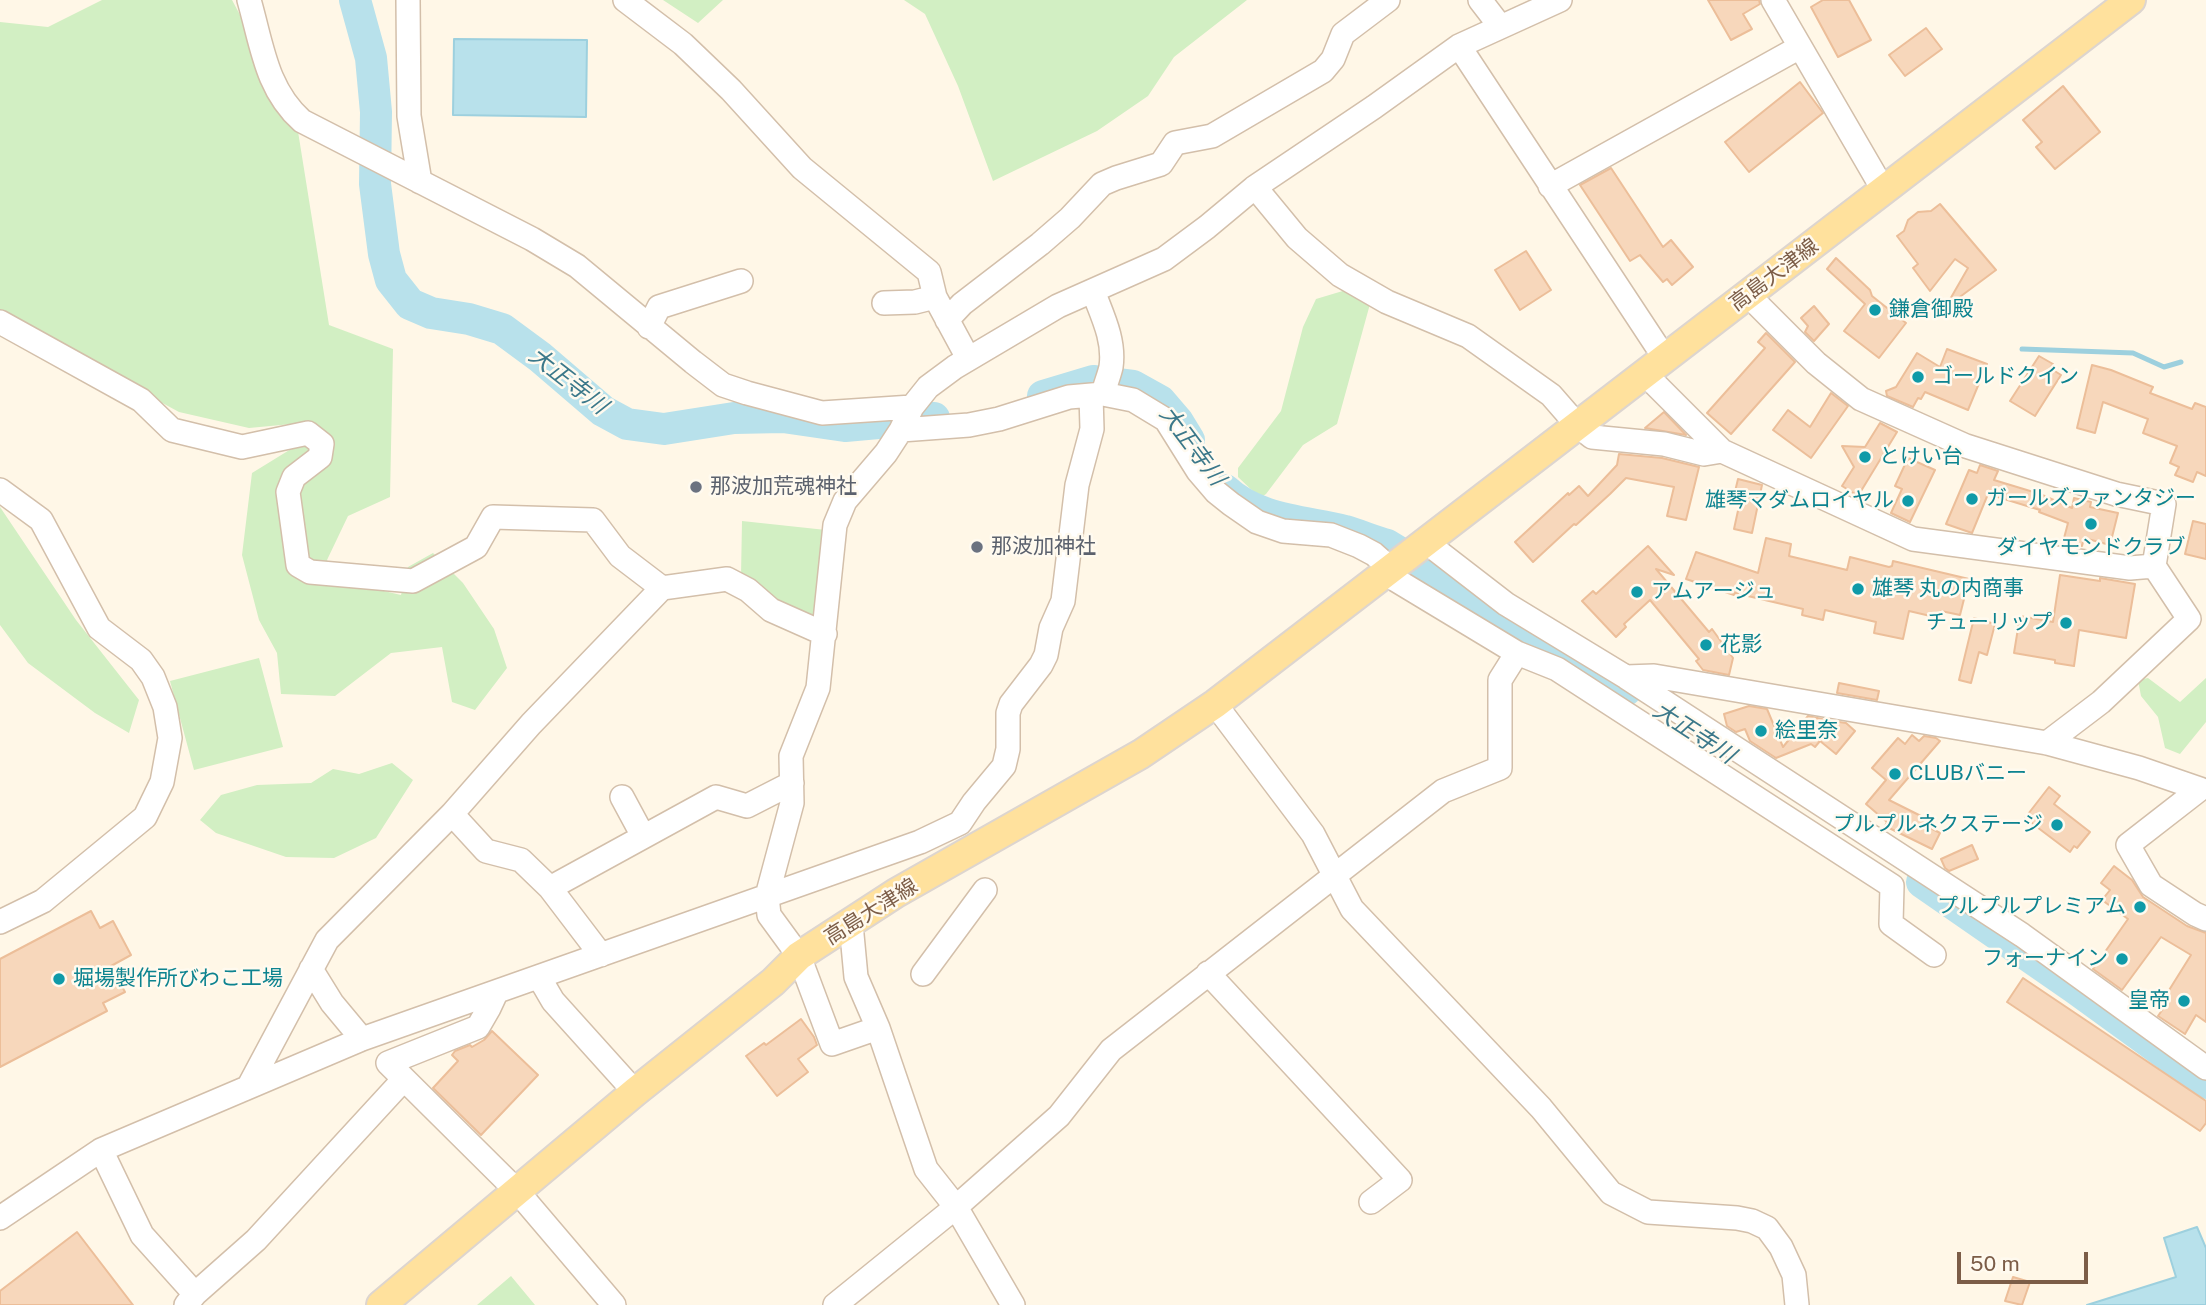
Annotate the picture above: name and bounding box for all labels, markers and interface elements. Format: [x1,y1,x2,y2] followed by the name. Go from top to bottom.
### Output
[1724,233,1824,317] street label: 高島大津線
[1889,297,1973,323] place label: 鎌倉御殿
[1867,302,1883,318] marker: 鎌倉御殿
[523,342,613,420] water label: 大正寺川
[1932,364,2079,390] place label: ゴールドクイン
[1910,369,1926,385] marker: ゴールドクイン
[1153,401,1231,491] water label: 大正寺川
[1879,444,1963,470] place label: とけい台
[1857,449,1873,465] marker: とけい台
[710,474,857,500] place label: 那波加荒魂神社
[688,479,704,495] marker: 那波加荒魂神社
[1986,486,2196,512] place label: ガールズファンタジー
[1705,488,1894,514] place label: 雄琴マダムロイヤル
[1964,491,1980,507] marker: ガールズファンタジー
[1900,493,1916,509] marker: 雄琴マダムロイヤル
[2083,516,2099,532] marker: ダイヤモンドクラブ
[991,534,1096,560] place label: 那波加神社
[1997,535,2185,561] place label: ダイヤモンドクラブ
[969,539,985,555] marker: 那波加神社
[1872,576,2024,602] place label: 雄琴 丸の内商事
[1651,579,1776,605] place label: アムアージュ
[1850,581,1866,597] marker: 雄琴 丸の内商事
[1629,584,1645,600] marker: アムアージュ
[1926,610,2052,636] place label: チューリップ
[2058,615,2074,631] marker: チューリップ
[1720,632,1762,658] place label: 花影
[1698,637,1714,653] marker: 花影
[1648,696,1740,770] water label: 大正寺川
[1775,718,1838,744] place label: 絵里奈
[1753,723,1769,739] marker: 絵里奈
[1909,761,2027,787] place label: CLUBバニー
[1887,766,1903,782] marker: CLUBバニー
[1833,812,2043,838] place label: プルプルネクステージ
[2049,817,2065,833] marker: プルプルネクステージ
[820,873,922,951] street label: 高島大津線
[1937,894,2126,920] place label: プルプルプレミアム
[2132,899,2148,915] marker: プルプルプレミアム
[1982,946,2108,972] place label: フォーナイン
[2114,951,2130,967] marker: フォーナイン
[73,966,283,992] place label: 堀場製作所びわこ工場
[51,971,67,987] marker: 堀場製作所びわこ工場
[2128,988,2170,1014] place label: 皇帝
[2176,993,2192,1009] marker: 皇帝
[1961,1238,2092,1282] scale bar
[1970,1251,2020,1276] text: 50 m

